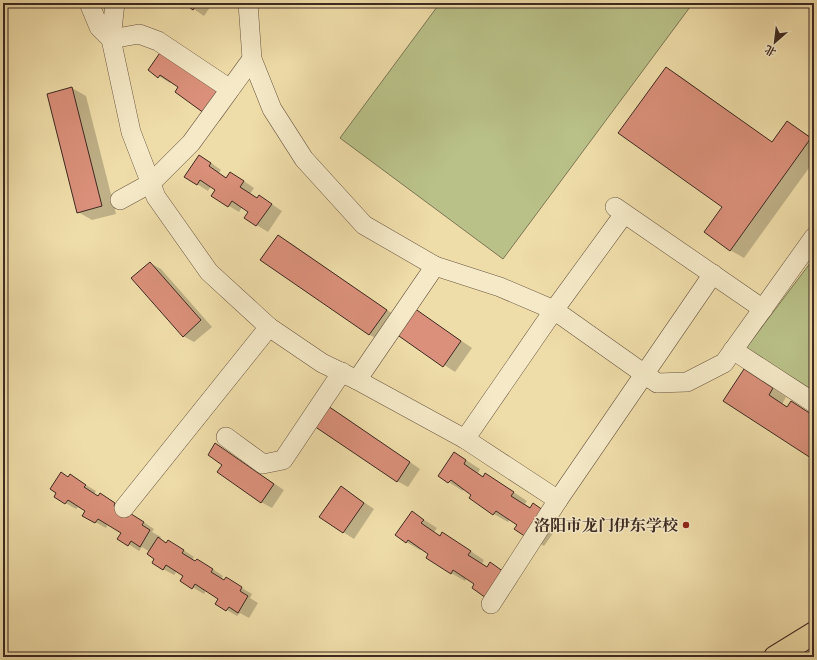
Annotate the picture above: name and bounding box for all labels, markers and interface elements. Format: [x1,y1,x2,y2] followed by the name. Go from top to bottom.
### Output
[755,22,795,62] north arrow
[762,41,779,60] text: 北
[534,513,678,537] place label: 洛阳市龙门伊东学校
[681,520,691,530] marker: 洛阳市龙门伊东学校

